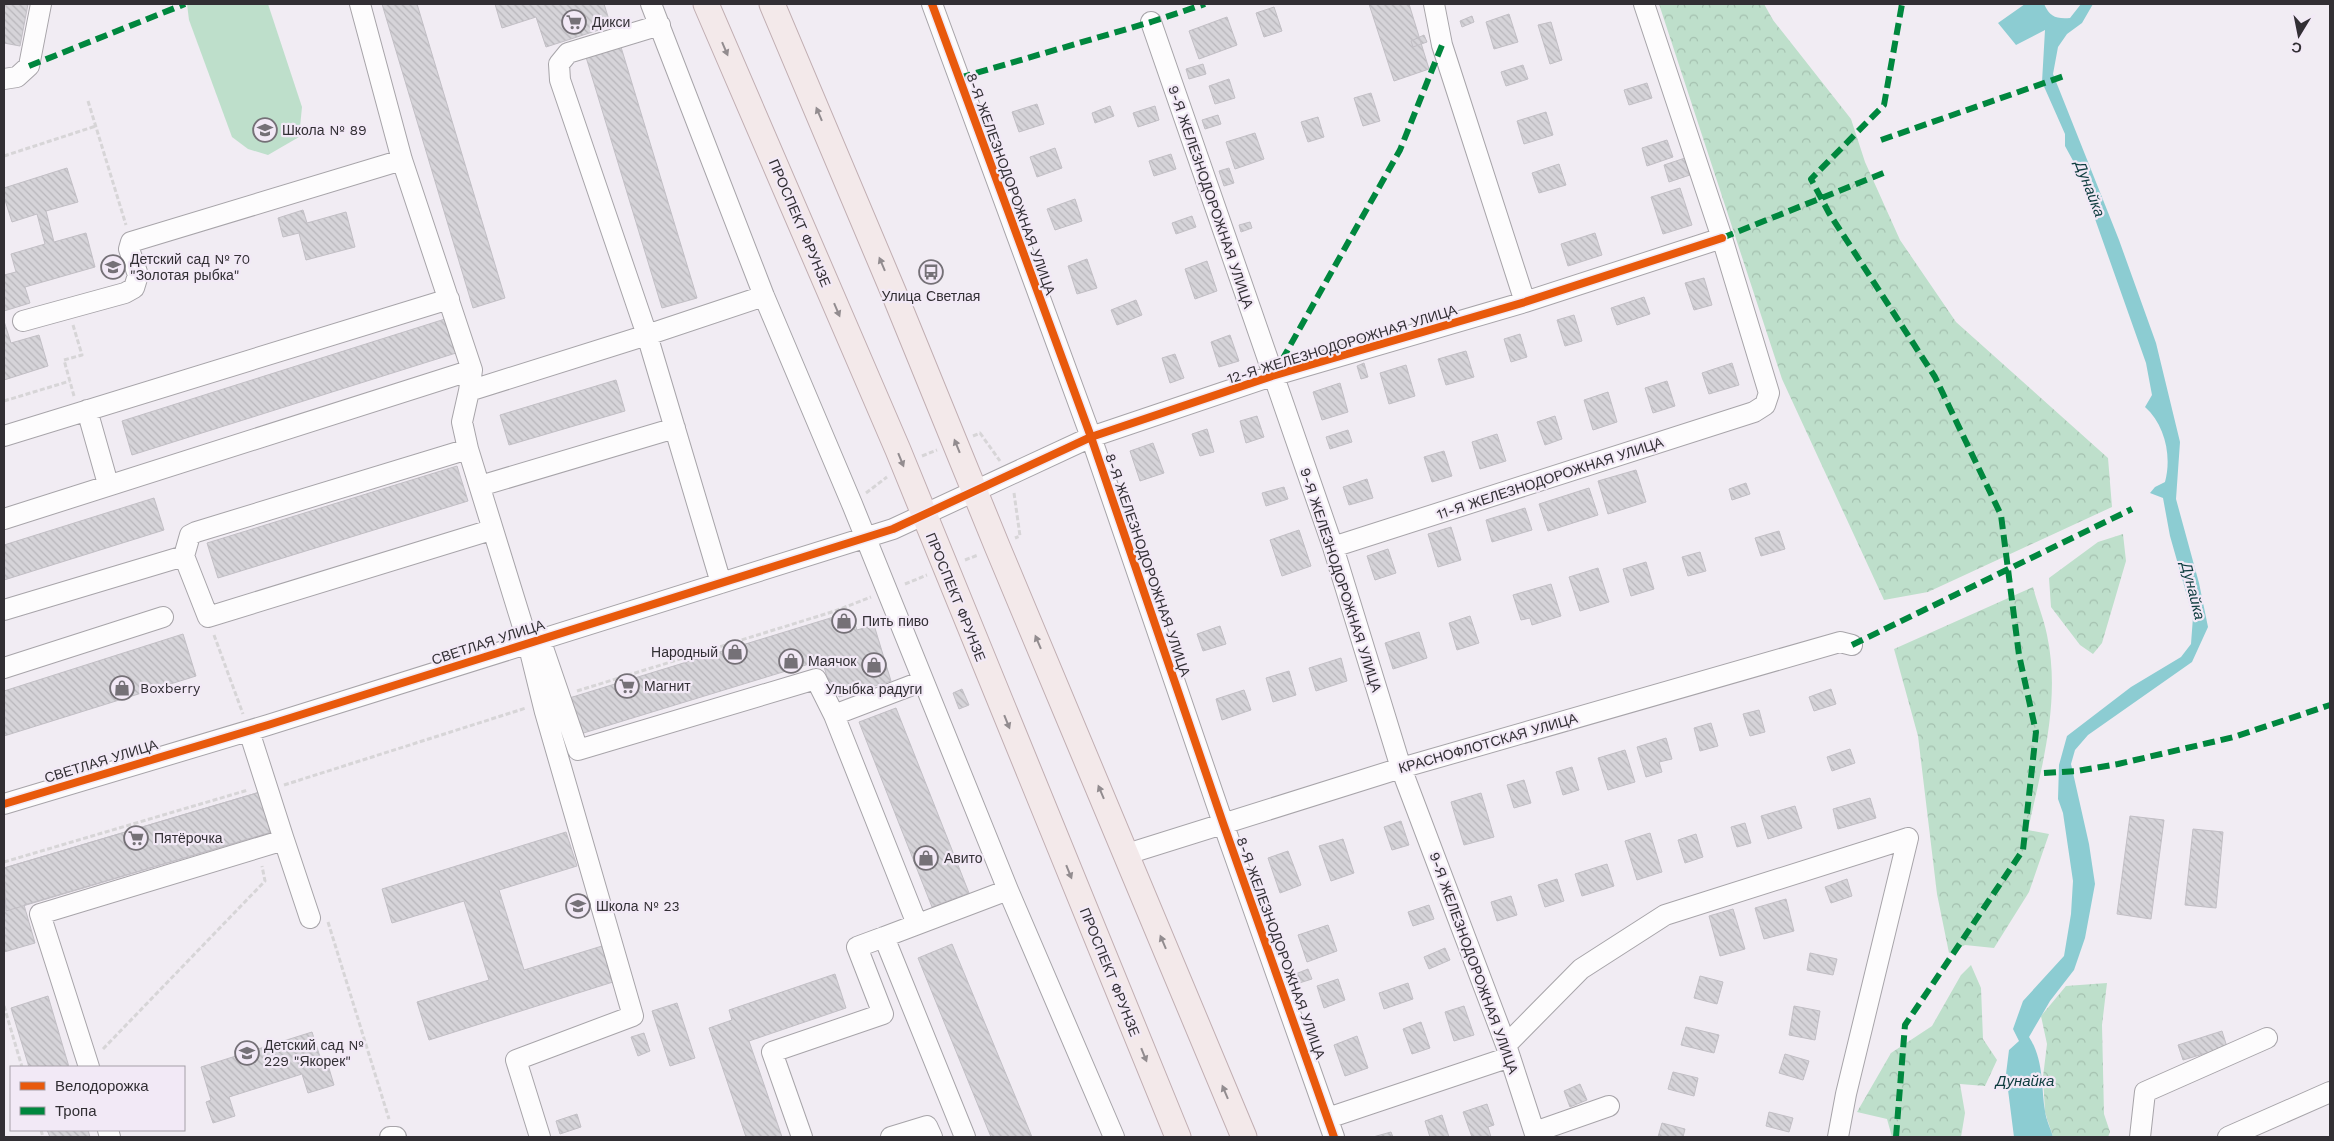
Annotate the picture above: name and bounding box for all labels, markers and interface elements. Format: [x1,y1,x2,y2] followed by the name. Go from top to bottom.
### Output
[561,9,587,35] supermarket icon: Дикси
[2274,10,2324,60] north arrow
[592,14,630,30] place label: Дикси
[2290,39,2303,57] text: С
[721,41,729,56] one-way arrow
[963,71,1059,298] street label: 8-Я ЖЕЛЕЗНОДОРОЖНАЯ УЛИЦА
[1165,83,1257,311] street label: 9-Я ЖЕЛЕЗНОДОРОЖНАЯ УЛИЦА
[814,107,822,121] one-way arrow
[252,117,278,143] school or university icon: Школа № 89
[282,122,367,138] place label: Школа № 89
[766,157,834,289] street label: ПРОСПЕКТ ФРУНЗЕ
[2070,157,2109,220] water label: Дунайка
[130,251,250,283] place label: Детский сад № 70 "Золотая рыбка"
[100,254,126,280] school or university icon: Детский сад № 70 "Золотая рыбка"
[878,256,886,271] one-way arrow
[918,259,944,285] bus stop icon: Улица Светлая
[882,288,980,304] place label: Улица Светлая
[1225,301,1460,387] street label: 12-Я ЖЕЛЕЗНОДОРОЖНАЯ УЛИЦА
[834,303,842,317] one-way arrow
[1435,434,1666,522] street label: 11-Я ЖЕЛЕЗНОДОРОЖНАЯ УЛИЦА
[953,439,960,454] one-way arrow
[1102,451,1194,679] street label: 8-Я ЖЕЛЕЗНОДОРОЖНАЯ УЛИЦА
[898,453,906,467] one-way arrow
[1297,466,1385,695] street label: 9-Я ЖЕЛЕЗНОДОРОЖНАЯ УЛИЦА
[923,530,989,664] street label: ПРОСПЕКТ ФРУНЗЕ
[2177,558,2209,622] water label: Дунайка
[831,608,857,634] shop icon: Пить пиво
[862,613,929,629] place label: Пить пиво
[429,616,547,668] street label: СВЕТЛАЯ УЛИЦА
[1033,635,1041,649] one-way arrow
[722,639,748,665] shop icon: Народный
[651,644,718,660] place label: Народный
[778,648,804,674] shop icon: Маячок
[861,652,887,678] shop icon: Улыбка радуги
[808,653,857,669] place label: Маячок
[614,673,640,699] supermarket icon: Магнит
[109,675,135,701] shop icon: Boxberry
[644,678,691,694] place label: Магнит
[140,680,201,696] place label: Boxberry
[826,681,922,697] place label: Улыбка радуги
[1397,710,1580,776] street label: КРАСНОФЛОТСКАЯ УЛИЦА
[1004,715,1012,729] one-way arrow
[42,736,160,786] street label: СВЕТЛАЯ УЛИЦА
[1096,785,1104,799] one-way arrow
[123,825,149,851] supermarket icon: Пятёрочка
[154,830,223,846] place label: Пятёрочка
[1233,835,1329,1062] street label: 8-Я ЖЕЛЕЗНОДОРОЖНАЯ УЛИЦА
[913,845,939,871] shop icon: Авито
[944,850,983,866] place label: Авито
[1426,850,1522,1077] street label: 9-Я ЖЕЛЕЗНОДОРОЖНАЯ УЛИЦА
[1065,865,1073,880] one-way arrow
[565,893,591,919] school or university icon: Школа № 23
[596,898,680,914] place label: Школа № 23
[1077,905,1143,1039] street label: ПРОСПЕКТ ФРУНЗЕ
[1159,935,1167,949] one-way arrow
[264,1037,364,1069] place label: Детский сад № 229 "Якорек"
[234,1040,260,1066] school or university icon: Детский сад № 229 "Якорек"
[1140,1048,1148,1063] one-way arrow
[10,1066,185,1131] legend
[1994,1072,2054,1090] water label: Дунайка
[55,1077,149,1095] text: Велодорожка
[1221,1085,1229,1099] one-way arrow
[55,1102,97,1120] text: Тропа

